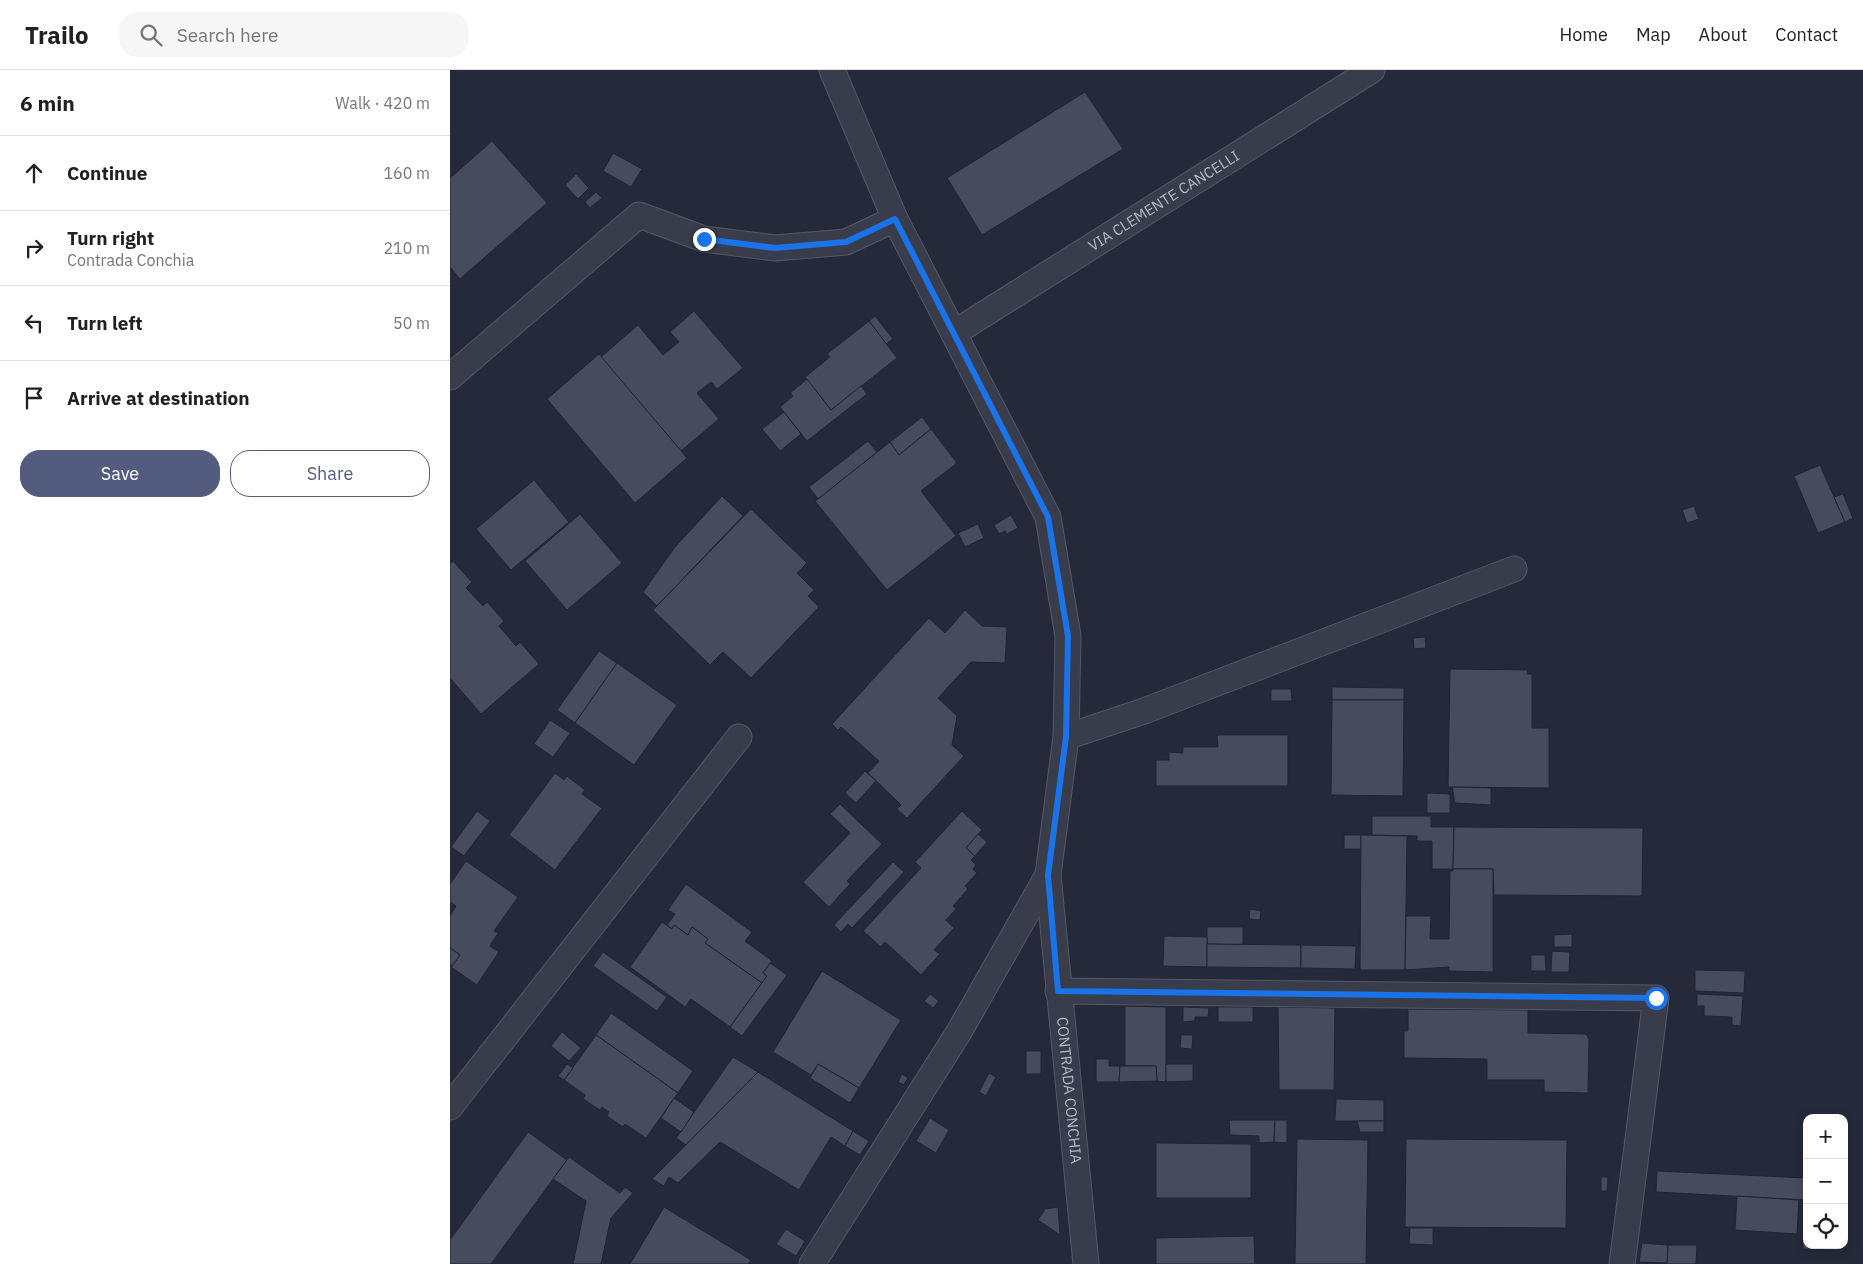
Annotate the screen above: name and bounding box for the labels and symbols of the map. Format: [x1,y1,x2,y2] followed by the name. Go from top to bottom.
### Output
[1085,146,1243,255] street label: VIA CLEMENTE CANCELLI
[693,228,716,251] route end
[1645,987,1668,1010] route start
[1053,1016,1086,1165] street label: CONTRADA CONCHIA

